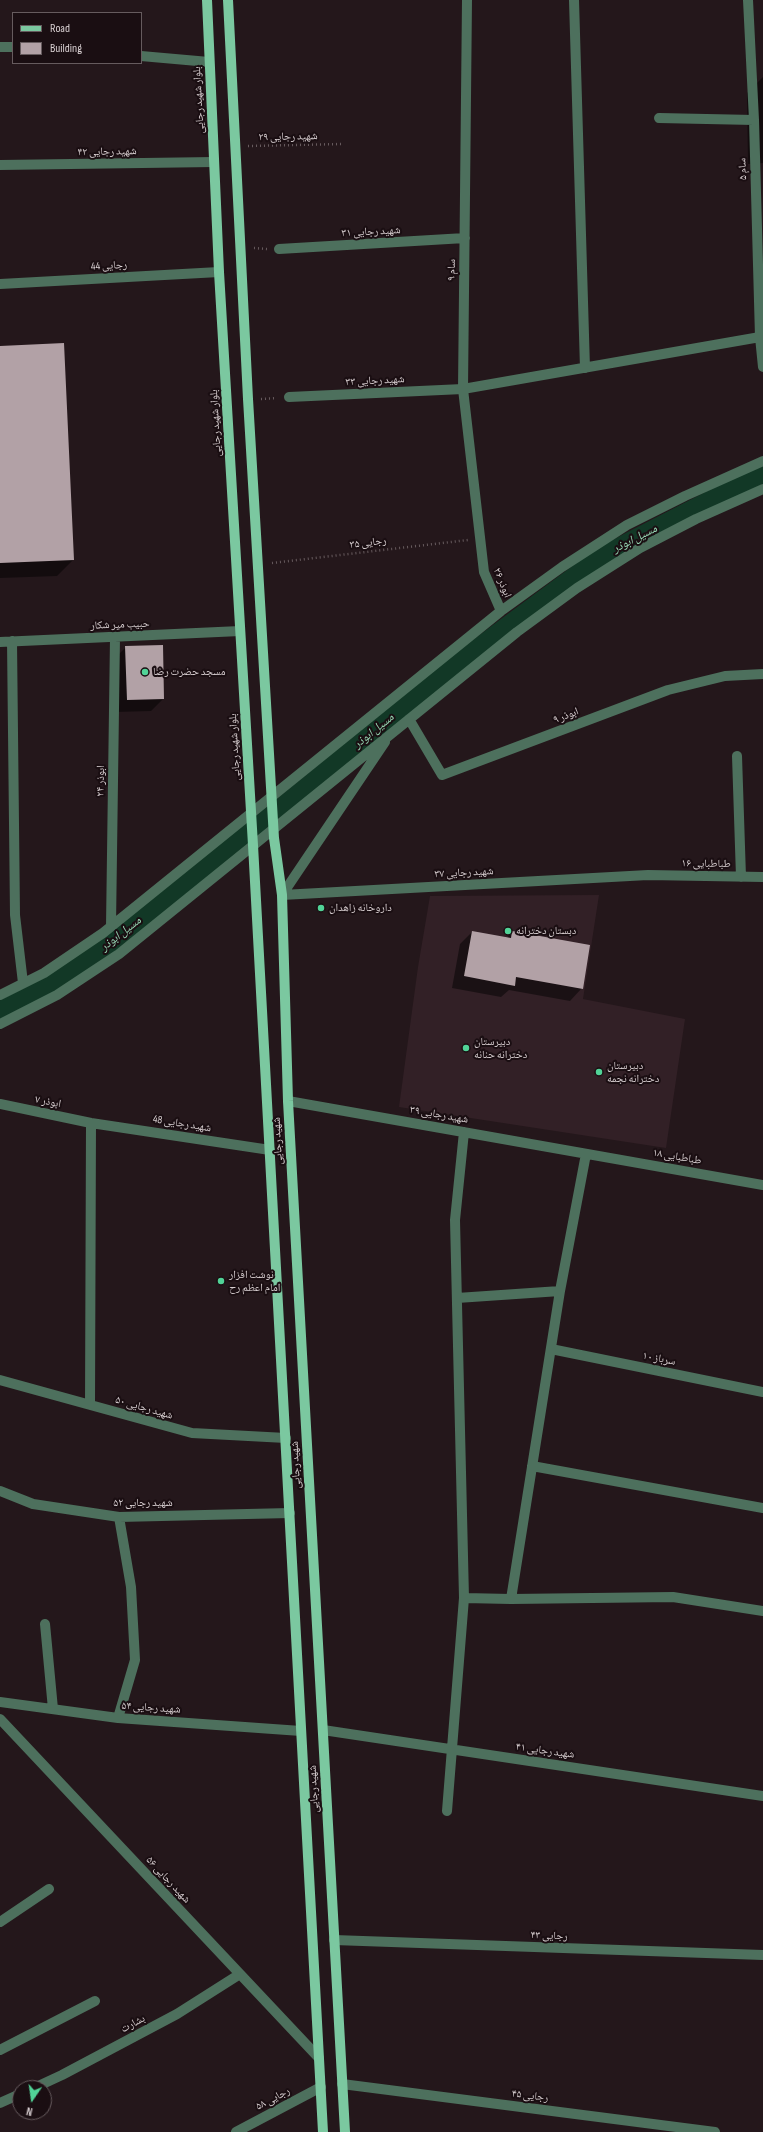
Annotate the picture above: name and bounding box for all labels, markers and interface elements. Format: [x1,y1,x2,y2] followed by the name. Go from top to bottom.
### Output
[12,12,142,64] legend
[50,21,70,36] text: Road
[50,41,82,56] text: Building
[191,66,207,134] street label: بلوار شهید رجایی
[258,130,318,144] street label: شهید رجایی ۲۹
[77,145,137,159] street label: شهید رجایی ۴۲
[736,158,750,180] street label: سام ۵
[341,224,401,240] street label: شهید رجایی ۳۱
[91,258,127,274] street label: رجایی 44
[445,259,459,281] street label: سام ۹
[345,373,405,389] street label: شهید رجایی ۳۳
[208,389,224,457] street label: بلوار شهید رجایی
[610,522,660,556] water label: مسیل ابوذر
[349,534,387,552] street label: رجایی ۳۵
[490,566,514,600] street label: ابوذر ۲۶
[90,617,150,633] street label: حبیب میر شکار
[153,665,226,679] place label: مسجد حضرت رضا
[140,667,150,677] marker: مسجد حضرت رضا
[551,705,581,727] street label: ابوذر ۹
[351,710,397,752] water label: مسیل ابوذر
[227,713,243,781] street label: بلوار شهید رجایی
[94,765,108,797] street label: ابوذر ۲۴
[681,857,731,871] street label: طباطبایی ۱۶
[434,865,494,881] street label: شهید رجایی ۳۷
[329,901,392,915] place label: داروخانه زاهدان
[316,903,326,913] marker: داروخانه زاهدان
[98,914,144,954] water label: مسیل ابوذر
[516,924,576,938] place label: دبستان دخترانه
[503,926,513,936] marker: دبستان دخترانه
[474,1035,527,1061] place label: دبیرستان دخترانه حنانه
[461,1043,471,1053] marker: دبیرستان دخترانه حنانه
[607,1059,659,1085] place label: دبیرستان دخترانه نجمه
[594,1067,604,1077] marker: دبیرستان دخترانه نجمه
[34,1093,62,1111] street label: ابوذر ۷
[409,1103,469,1127] street label: شهید رجایی ۳۹
[152,1113,212,1135] street label: شهید رجایی 48
[270,1117,286,1165] street label: شهید رجایی
[651,1146,703,1168] street label: طباطبایی ۱۸
[229,1268,280,1294] place label: نوشت افزار امام اعظم رح
[216,1276,226,1286] marker: نوشت افزار امام اعظم رح
[641,1349,677,1369] street label: سرباز ۱۰
[114,1393,174,1423] street label: شهید رجایی ۵۰
[288,1441,304,1489] street label: شهید رجایی
[113,1496,173,1510] street label: شهید رجایی ۵۲
[121,1699,181,1717] street label: شهید رجایی ۵۴
[515,1740,575,1762] street label: شهید رجایی ۴۱
[306,1765,322,1813] street label: شهید رجایی
[143,1854,193,1906] street label: شهید رجایی ۵۶
[530,1929,568,1943] street label: رجایی ۴۳
[118,2012,148,2036] street label: بشارت
[12,2080,52,2120] north arrow
[254,2084,292,2114] street label: رجایی ۵۸
[511,2087,549,2105] street label: رجایی ۴۵
[25,2104,34,2118] text: N

